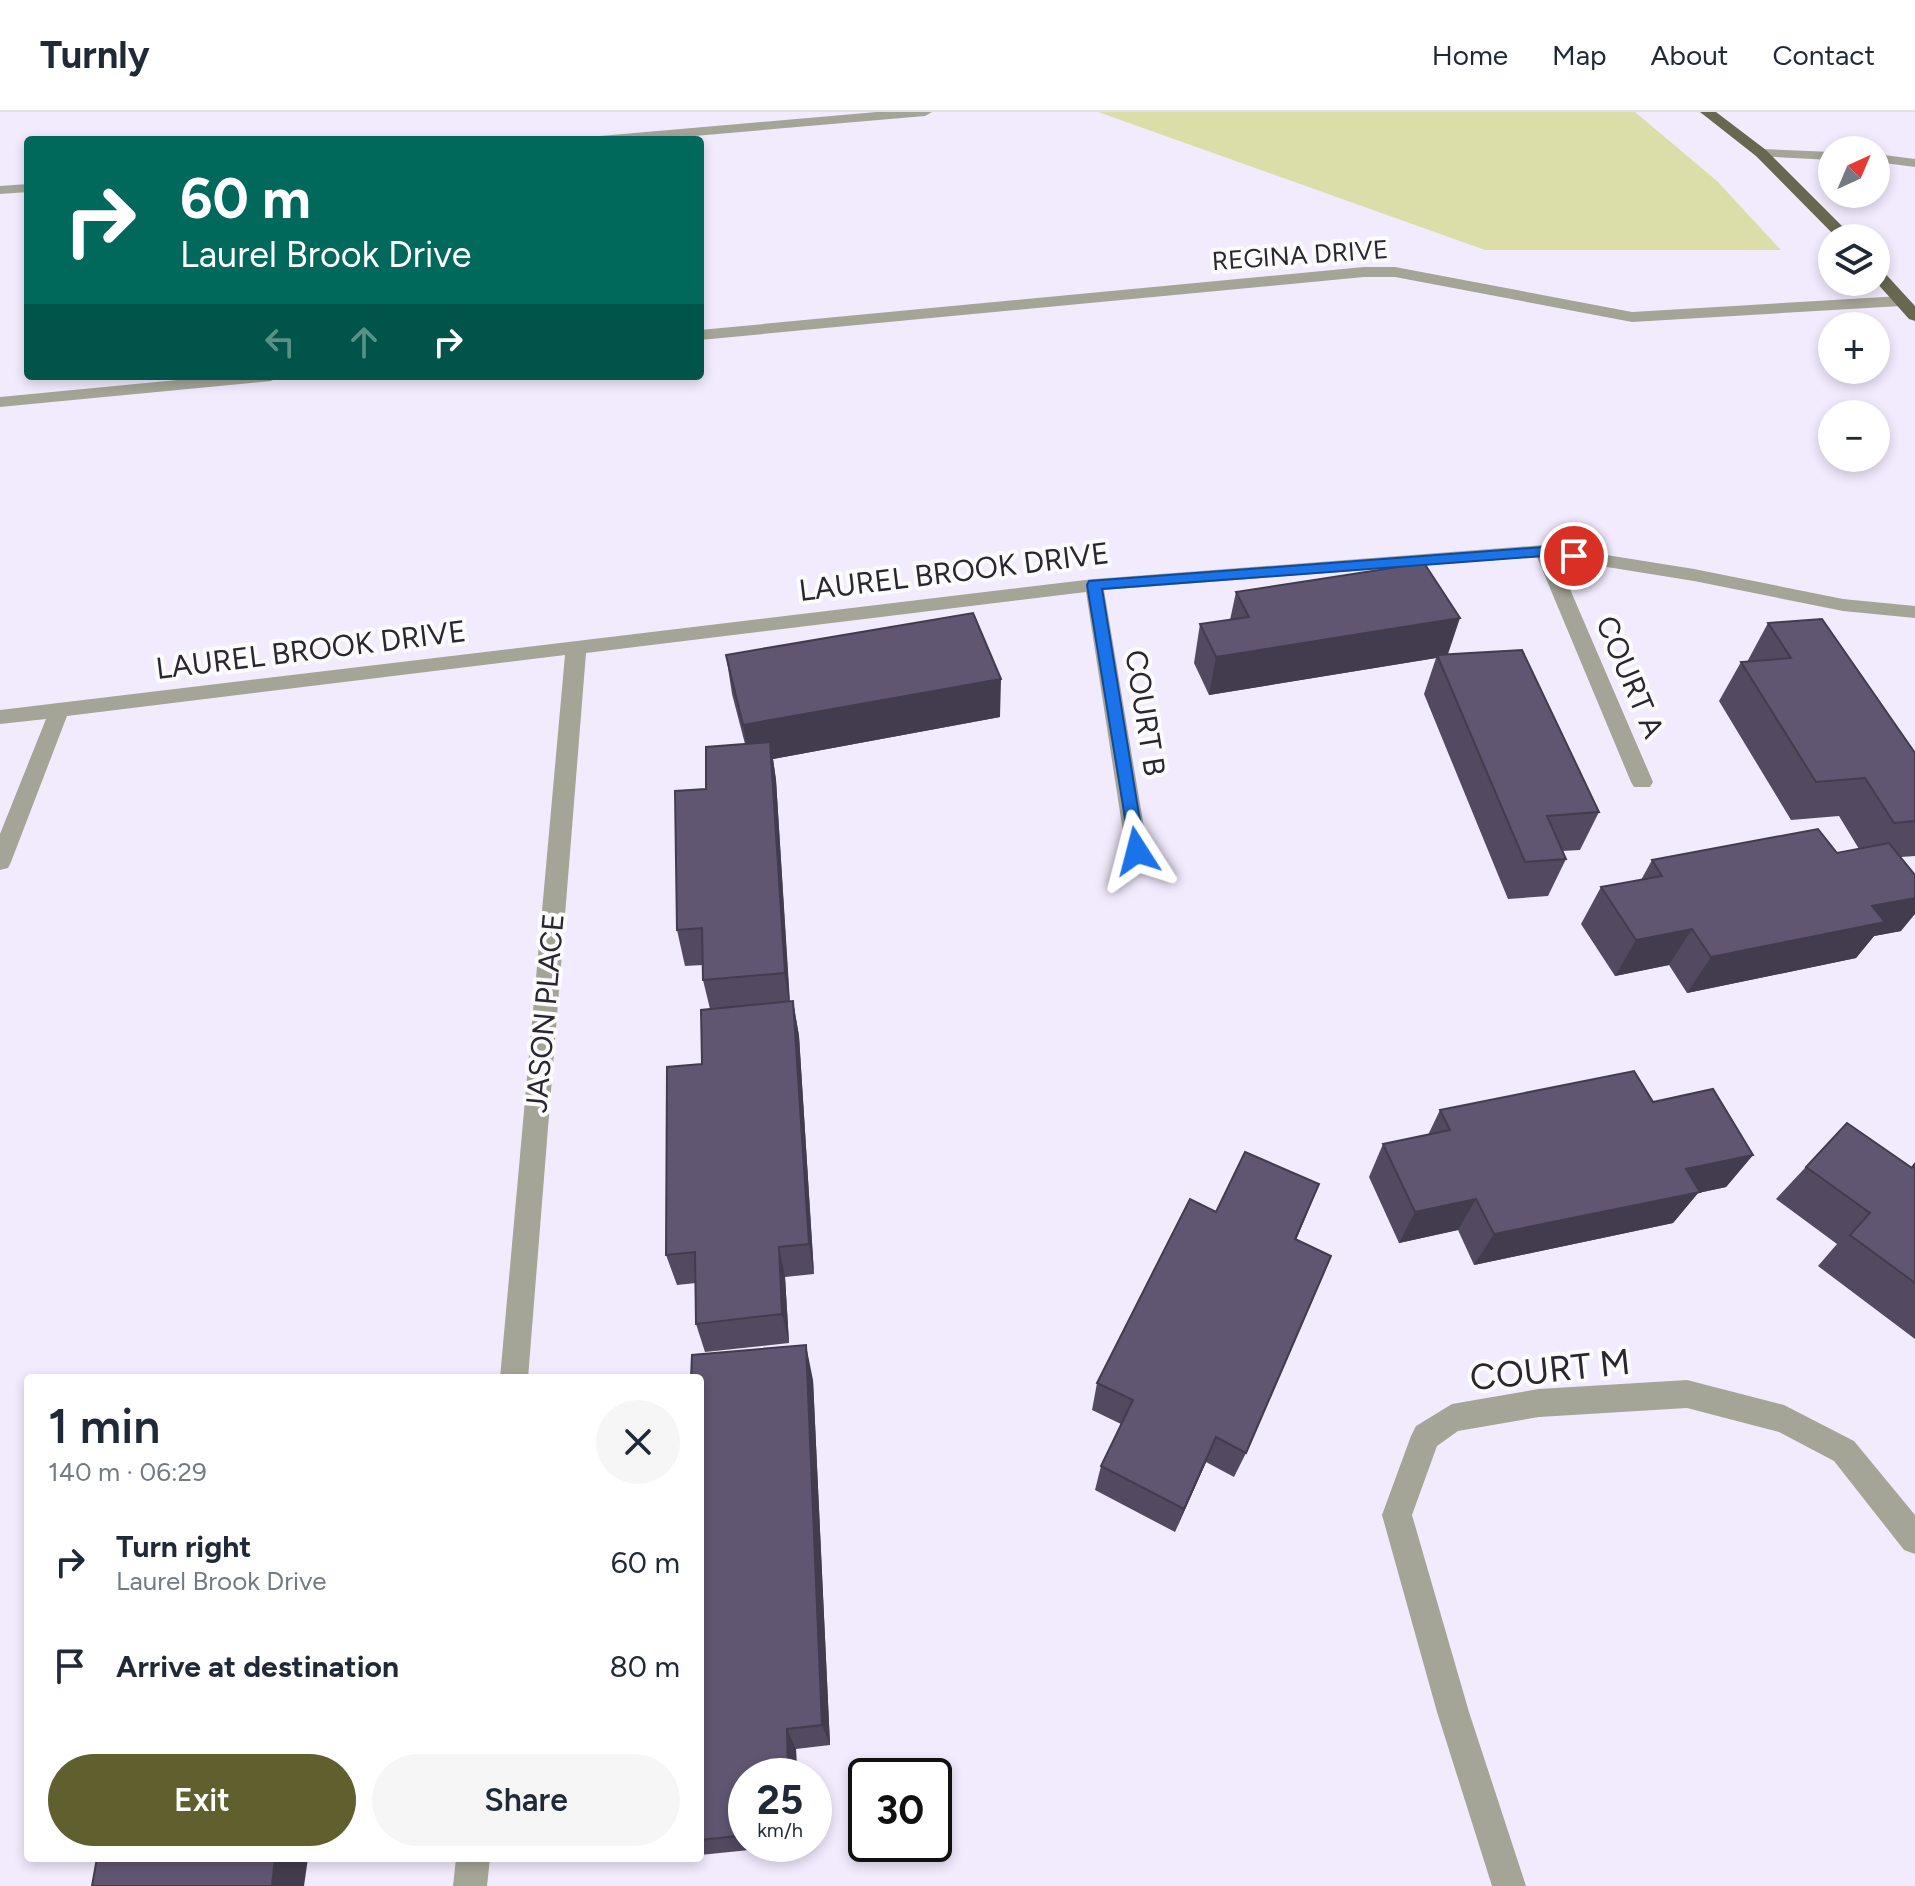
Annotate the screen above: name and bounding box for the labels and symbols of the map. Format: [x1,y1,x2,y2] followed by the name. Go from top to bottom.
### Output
[1818,136,1890,208] north arrow
[1211,233,1389,277] street label: REGINA DRIVE
[1540,522,1608,590] pin
[797,534,1111,609] street label: LAUREL BROOK DRIVE
[1588,610,1673,744] street label: COURT A
[154,612,468,687] street label: LAUREL BROOK DRIVE
[1117,647,1174,779] street label: COURT B
[1095,809,1179,893] position arrow
[517,912,572,1114] street label: JASON PLACE
[1468,1340,1632,1399] street label: COURT M
[848,1758,952,1862] speed limit sign: 30

